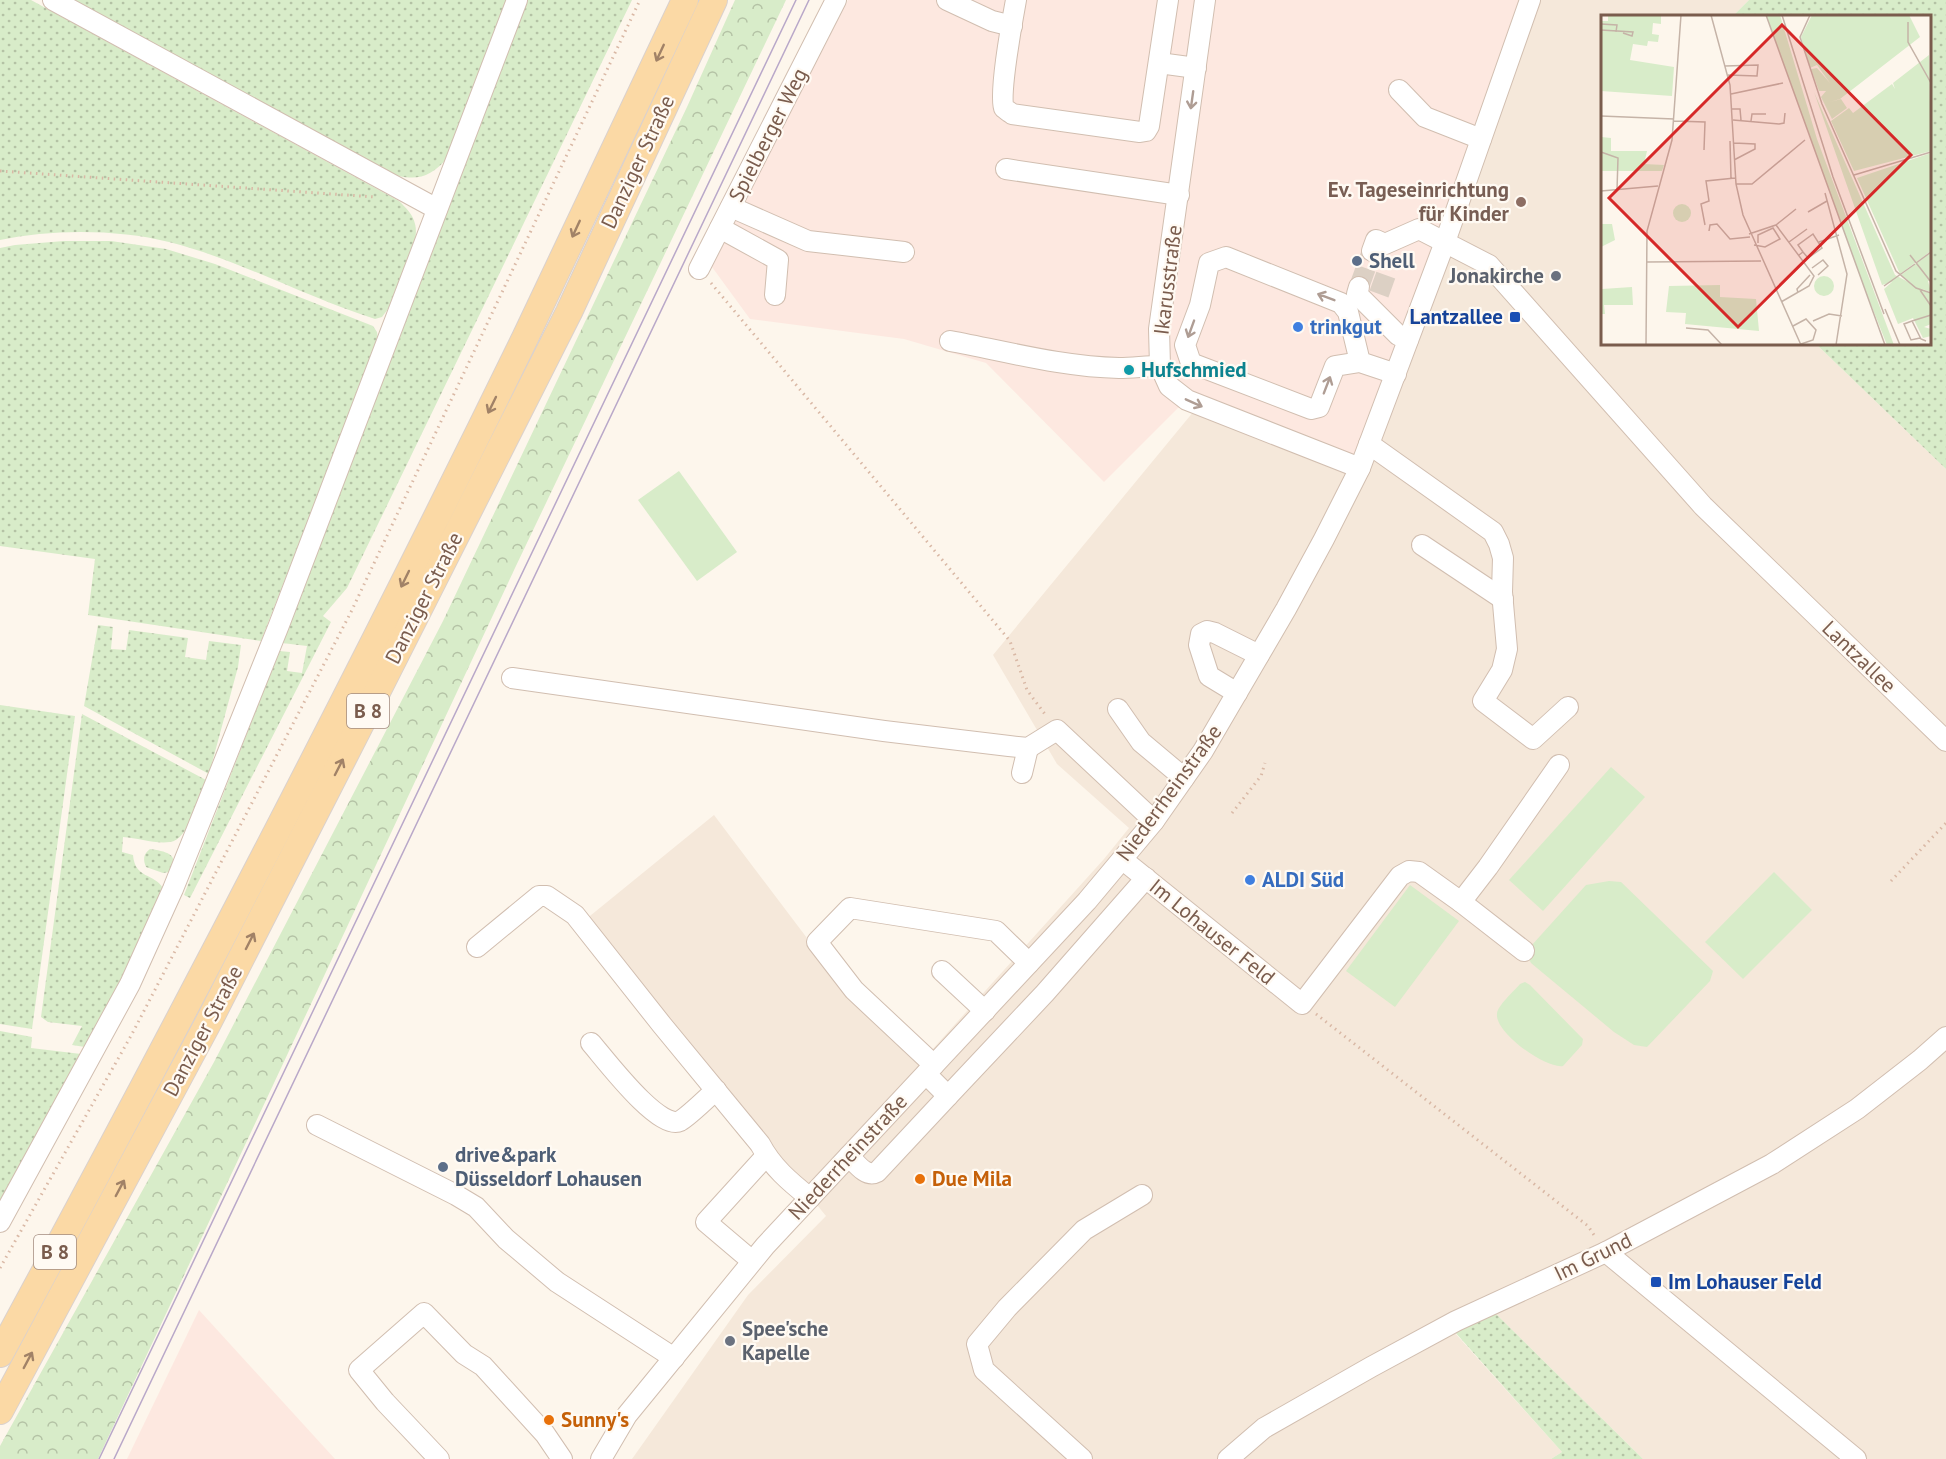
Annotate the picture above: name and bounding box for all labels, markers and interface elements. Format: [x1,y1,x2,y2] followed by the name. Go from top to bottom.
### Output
[1601,15,1931,345] inset map
[653,43,665,61] one-way arrow
[722,63,813,206] street label: Spielberger Weg
[1186,89,1197,109] one-way arrow
[595,91,680,233] street label: Danziger Straße
[1328,176,1510,227] place label: Ev. Tageseinrichtung für Kinder
[1514,195,1528,209] marker: Ev. Tageseinrichtung für Kinder
[570,220,582,238] one-way arrow
[1147,223,1188,336] street label: Ikarusstraße
[1369,247,1415,274] place label: Shell
[1350,254,1364,268] marker: Shell
[1448,262,1544,289] place label: Jonakirche
[1549,269,1563,283] marker: Jonakirche
[1317,290,1336,301] one-way arrow
[1409,303,1503,330] place label: Lantzallee
[1508,310,1522,324] marker: Lantzallee
[1310,313,1382,340] place label: trinkgut
[1185,320,1196,338] one-way arrow
[1291,320,1305,334] marker: trinkgut
[1141,356,1247,383] place label: Hufschmied
[1122,363,1136,377] marker: Hufschmied
[1322,377,1333,395] one-way arrow
[485,395,497,413] one-way arrow
[1185,398,1203,409] one-way arrow
[379,527,468,668] street label: Danziger Straße
[399,570,410,588] one-way arrow
[1817,615,1902,699] street label: Lantzallee
[347,694,389,728] road number: B 8
[1110,719,1227,866] street label: Niederrheinstraße
[333,759,345,777] one-way arrow
[1262,866,1344,893] place label: ALDI Süd
[1144,873,1281,991] street label: Im Lohauser Feld
[1243,873,1257,887] marker: ALDI Süd
[244,933,256,950] one-way arrow
[157,961,248,1101] street label: Danziger Straße
[782,1088,913,1225] street label: Niederrheinstraße
[455,1141,642,1192] place label: drive&park Düsseldorf Lohausen
[436,1160,450,1174] marker: drive&park Düsseldorf Lohausen
[932,1165,1012,1192] place label: Due Mila
[913,1172,927,1186] marker: Due Mila
[114,1180,126,1197] one-way arrow
[1550,1226,1636,1287] street label: Im Grund
[34,1235,76,1269] road number: B 8
[1668,1268,1822,1295] place label: Im Lohauser Feld
[1649,1275,1663,1289] marker: Im Lohauser Feld
[742,1315,829,1366] place label: Spee'sche Kapelle
[723,1334,737,1348] marker: Spee'sche Kapelle
[23,1351,34,1369] one-way arrow
[561,1406,629,1433] place label: Sunny's
[542,1413,556,1427] marker: Sunny's

